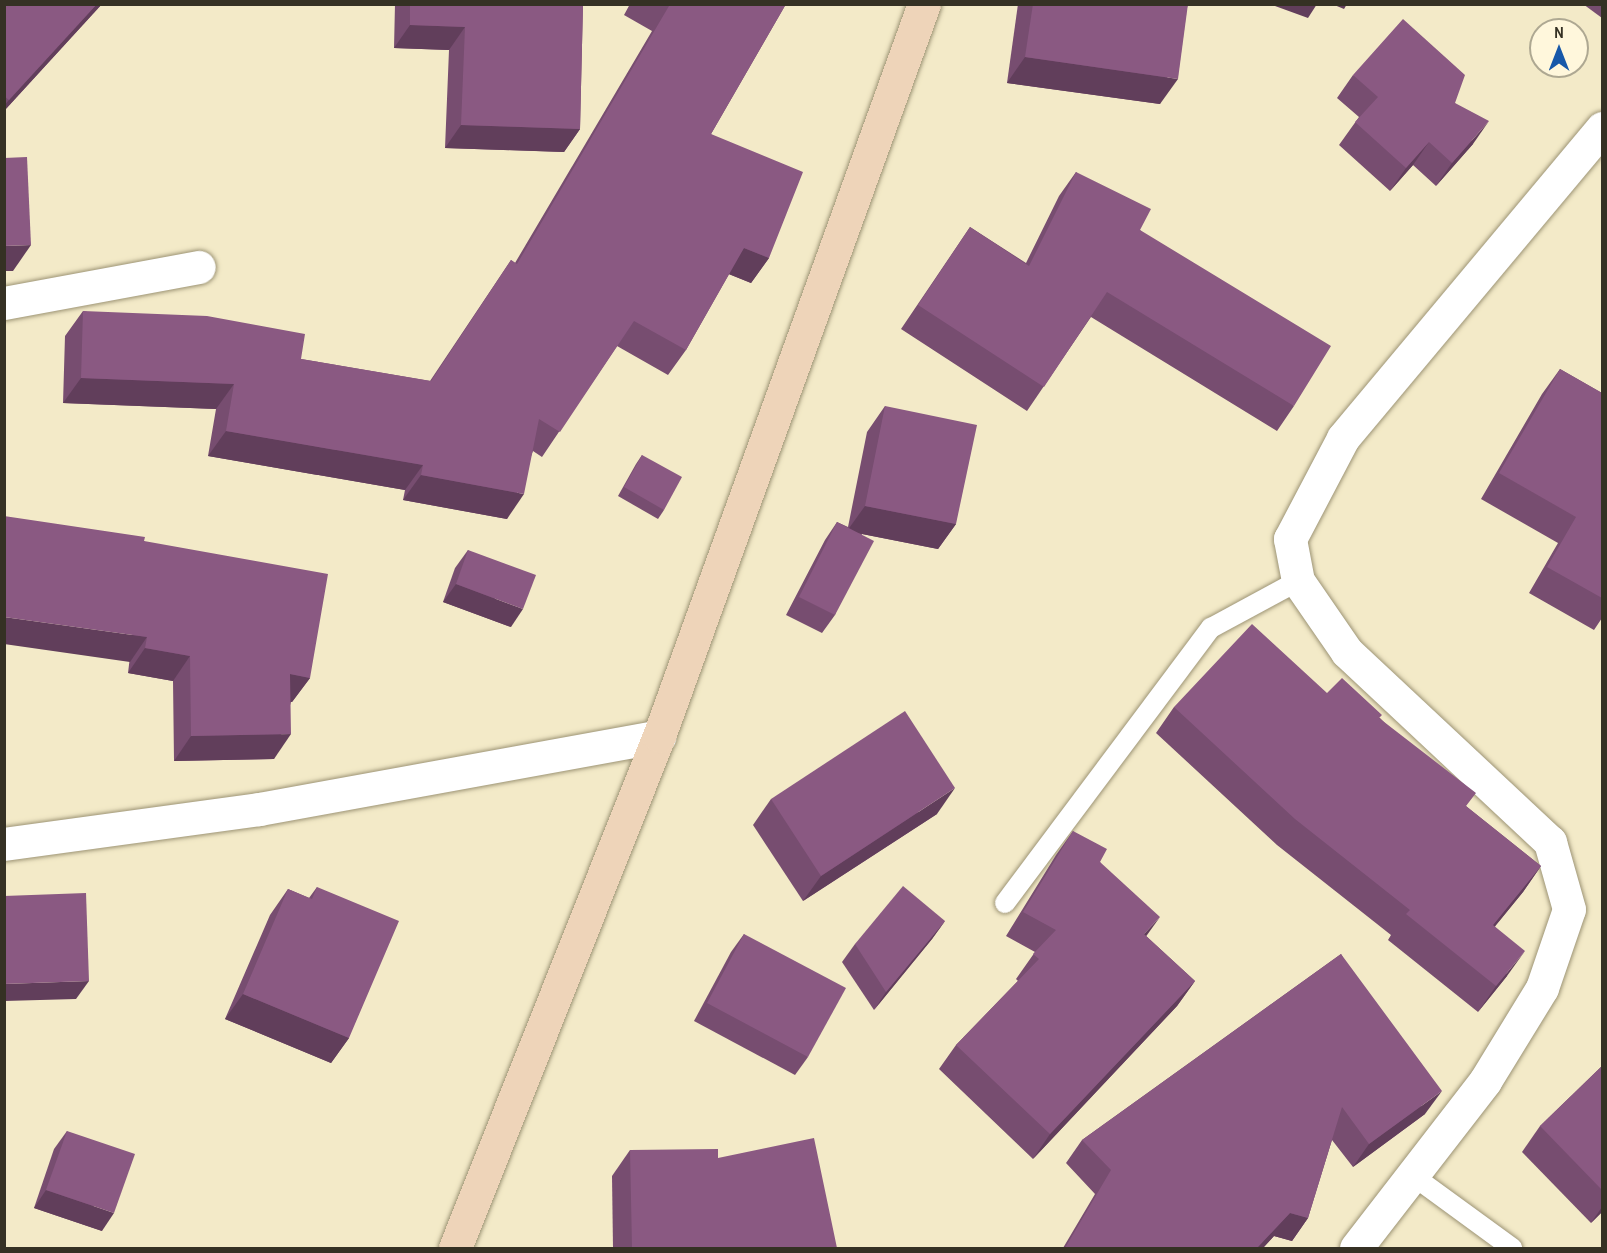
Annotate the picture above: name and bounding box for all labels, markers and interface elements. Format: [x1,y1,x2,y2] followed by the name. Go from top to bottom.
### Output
[1529,18,1589,78] north arrow
[1554,21,1564,43] text: N

